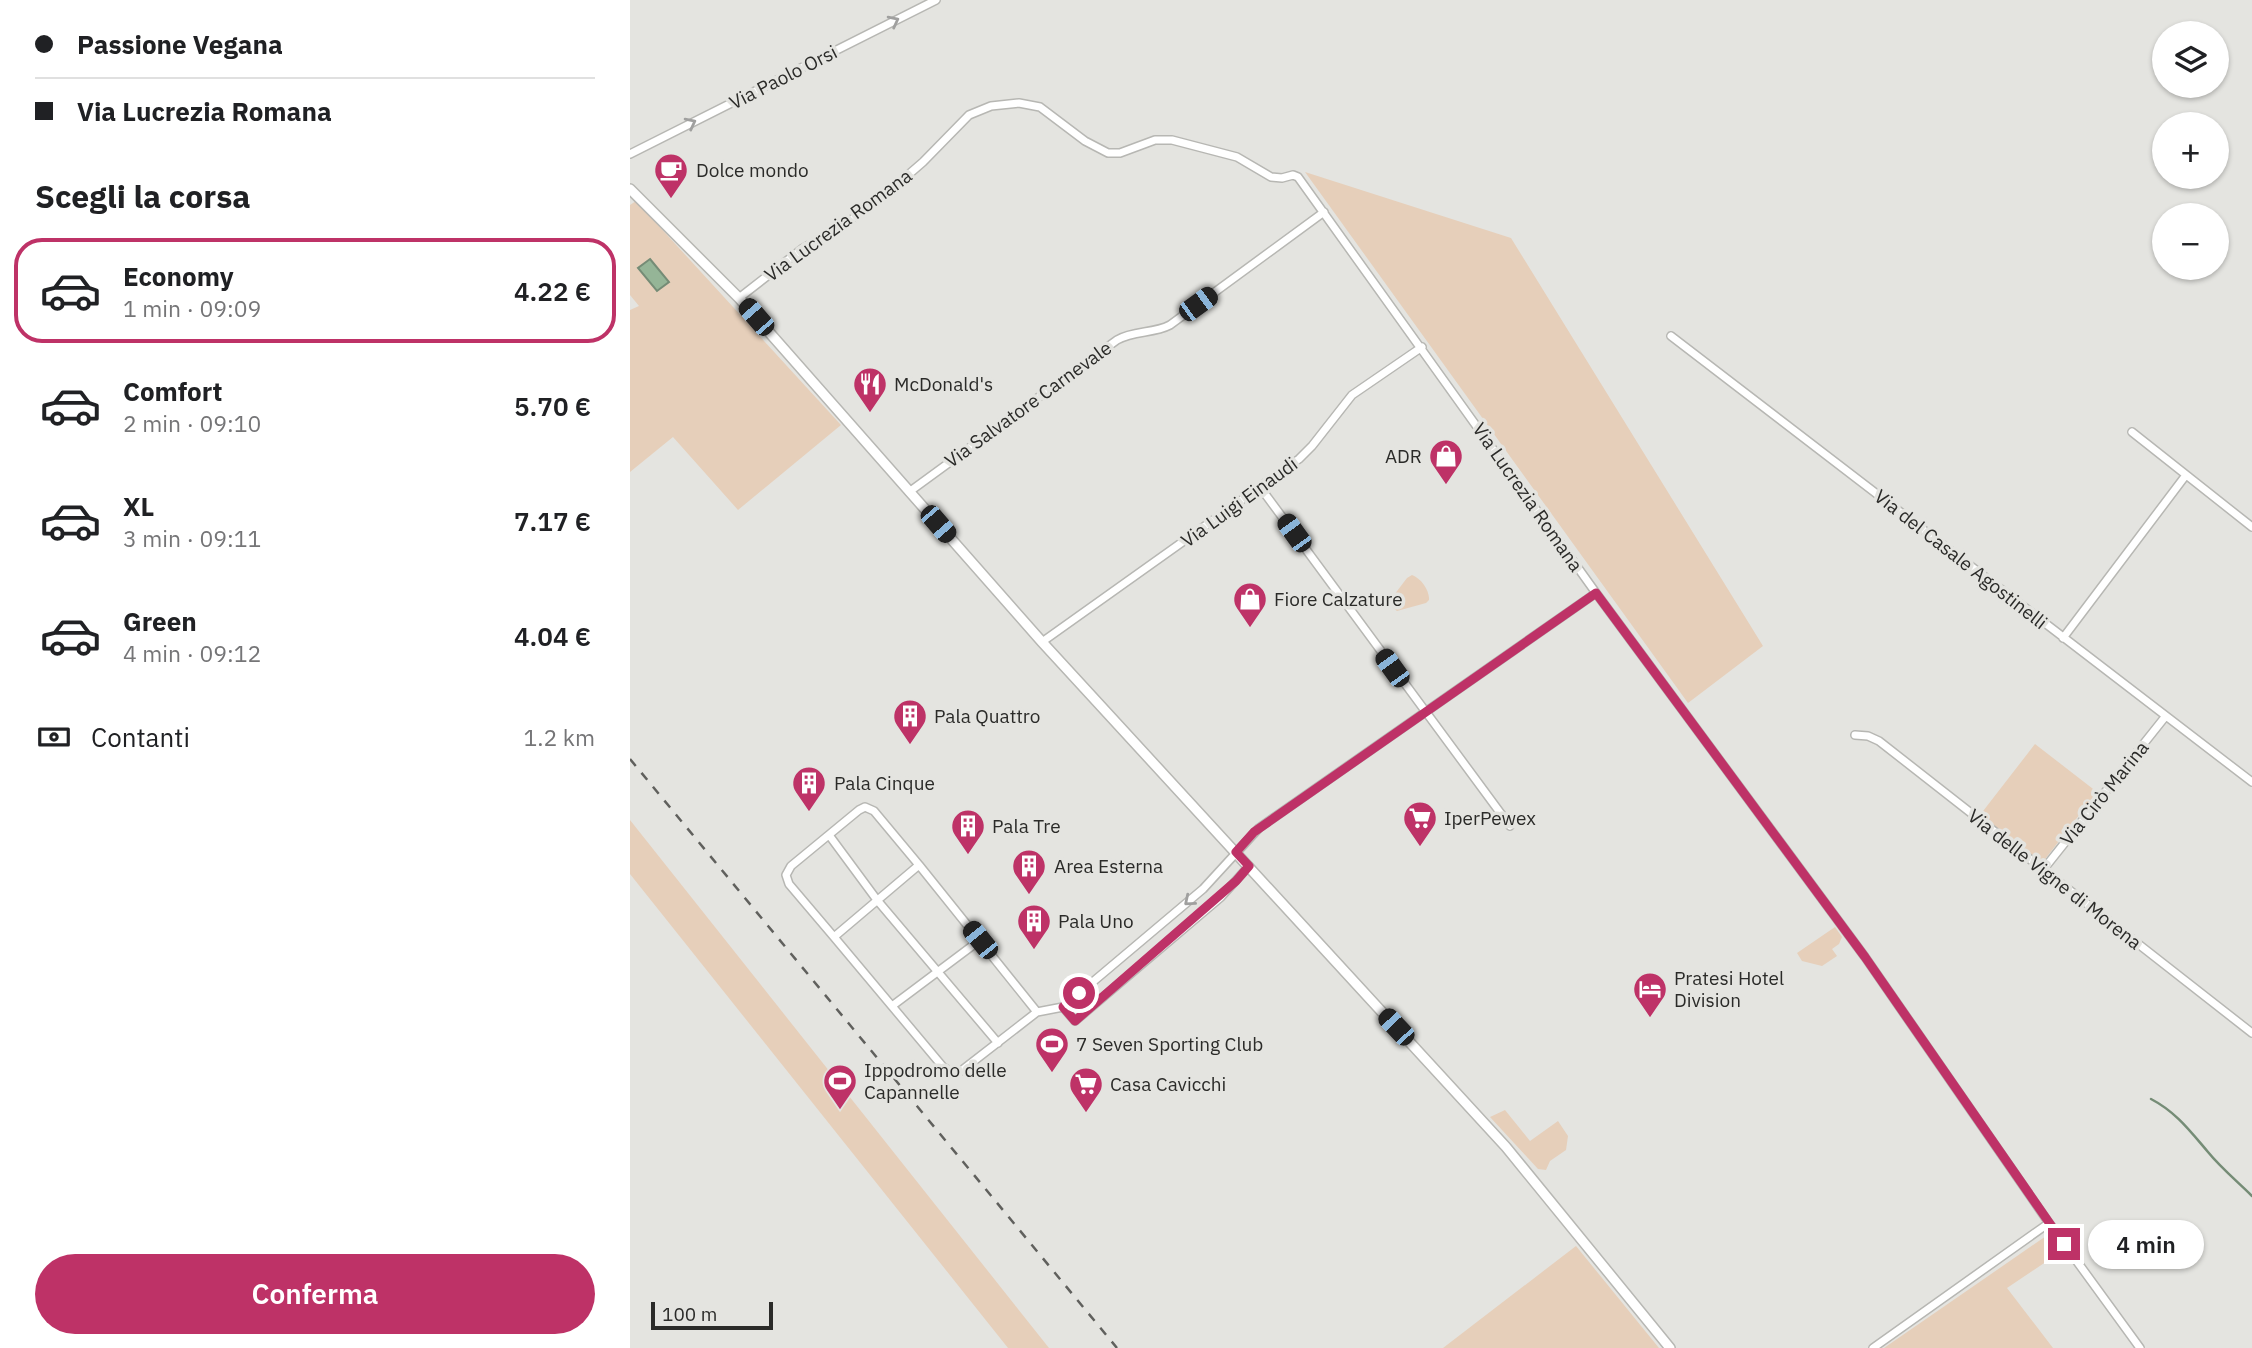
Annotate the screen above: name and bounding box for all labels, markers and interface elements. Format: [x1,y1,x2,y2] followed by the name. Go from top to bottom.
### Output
[887,15,899,29] one-way arrow
[2152,21,2229,280] map controls
[2152,21,2229,98] button: layers
[77,27,283,61] text: Passione Vegana
[725,40,841,114] street label: Via Paolo Orsi
[77,94,332,128] text: Via Lucrezia Romana
[2152,112,2229,189] button: +
[684,118,696,132] one-way arrow
[652,151,690,200] cafe icon: Dolce mondo
[696,158,809,182] place label: Dolce mondo
[760,163,916,287] street label: Via Lucrezia Romana
[35,175,251,217] text: Scegli la corsa
[2152,203,2229,280] button: −
[39,259,102,322] icon: car
[123,259,234,293] text: Economy
[514,274,591,308] text: 4.22 €
[1175,283,1222,325] car
[123,293,261,323] text: 1 min · 09:09
[735,294,778,340] car
[940,335,1116,473] street label: Via Salvatore Carnevale
[851,365,889,414] restaurant icon: McDonald's
[894,372,993,396] place label: McDonald's
[39,374,102,437] icon: car
[123,374,222,408] text: Comfort
[514,389,591,423] text: 5.70 €
[123,408,261,438] text: 2 min · 09:10
[1468,418,1588,576] street label: Via Lucrezia Romana
[1427,437,1465,486] shop icon: ADR
[1385,444,1422,468] place label: ADR
[1176,452,1302,552] street label: Via Luigi Einaudi
[1870,484,2052,634] street label: Via del Casale Agostinelli
[39,489,102,552] icon: car
[123,489,154,523] text: XL
[917,501,960,547] car
[514,504,591,538] text: 7.17 €
[1274,510,1315,556] car
[123,523,261,553] text: 3 min · 09:11
[1231,580,1269,629] shop icon: Fiore Calzature
[1274,587,1403,611] place label: Fiore Calzature
[39,604,102,667] icon: car
[123,604,197,638] text: Green
[514,619,591,653] text: 4.04 €
[123,638,261,668] text: 4 min · 09:12
[1372,645,1413,691] car
[891,697,929,746] building icon: Pala Quattro
[934,704,1040,728] place label: Pala Quattro
[35,718,73,756] icon: cash
[91,720,190,754] text: Contanti
[524,722,595,752] text: 1.2 km
[2054,736,2154,850] street label: Via Cirò Marina
[790,764,828,813] building icon: Pala Cinque
[834,771,935,795] place label: Pala Cinque
[1401,799,1439,848] supermarket icon: IperPewex
[1963,804,2147,954] street label: Via delle Vigne di Morena
[1444,806,1536,830] place label: IperPewex
[949,807,987,856] building icon: Pala Tre
[992,814,1061,838] place label: Pala Tre
[1010,847,1048,896] building icon: Area Esterna
[1054,854,1163,878] place label: Area Esterna
[1184,893,1197,905] one-way arrow
[1015,902,1053,951] building icon: Pala Uno
[1058,909,1134,933] place label: Pala Uno
[959,917,1002,963] car
[1674,966,1784,1012] place label: Pratesi Hotel Division
[1631,970,1669,1019] hotel icon: Pratesi Hotel Division
[1063,977,1095,1009] route start
[1374,1004,1419,1050] car
[1033,1025,1071,1074] sports icon: 7 Seven Sporting Club
[1076,1032,1263,1056] place label: 7 Seven Sporting Club
[864,1058,1007,1104] place label: Ippodromo delle Capannelle
[821,1062,859,1111] sports icon: Ippodromo delle Capannelle
[1067,1065,1105,1114] supermarket icon: Casa Cavicchi
[1110,1072,1226,1096] place label: Casa Cavicchi
[2088,1220,2204,1268] callout: 4 min
[2048,1228,2080,1260] route end
[2116,1229,2176,1259] text: 4 min
[35,1254,595,1334] button: Conferma
[651,1299,774,1331] scale bar
[662,1302,717,1326] text: 100 m

